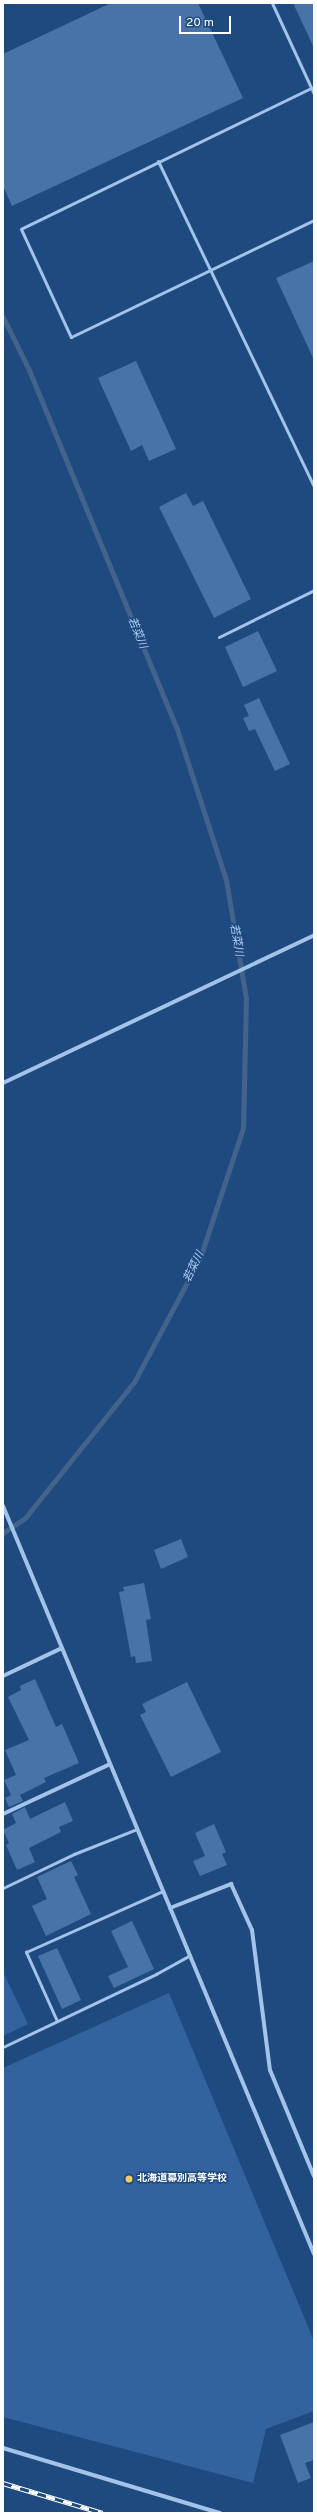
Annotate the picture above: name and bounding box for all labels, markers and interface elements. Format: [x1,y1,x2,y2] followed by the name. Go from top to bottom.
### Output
[181,8,233,34] scale bar
[186,15,214,31] text: 20 m
[125,615,149,651] water label: 若菜川
[227,923,245,957] water label: 若菜川
[181,1249,207,1285] water label: 若菜川
[137,2173,227,2185] place label: 北海道幕別高等学校
[124,2174,134,2184] marker: 北海道幕別高等学校

